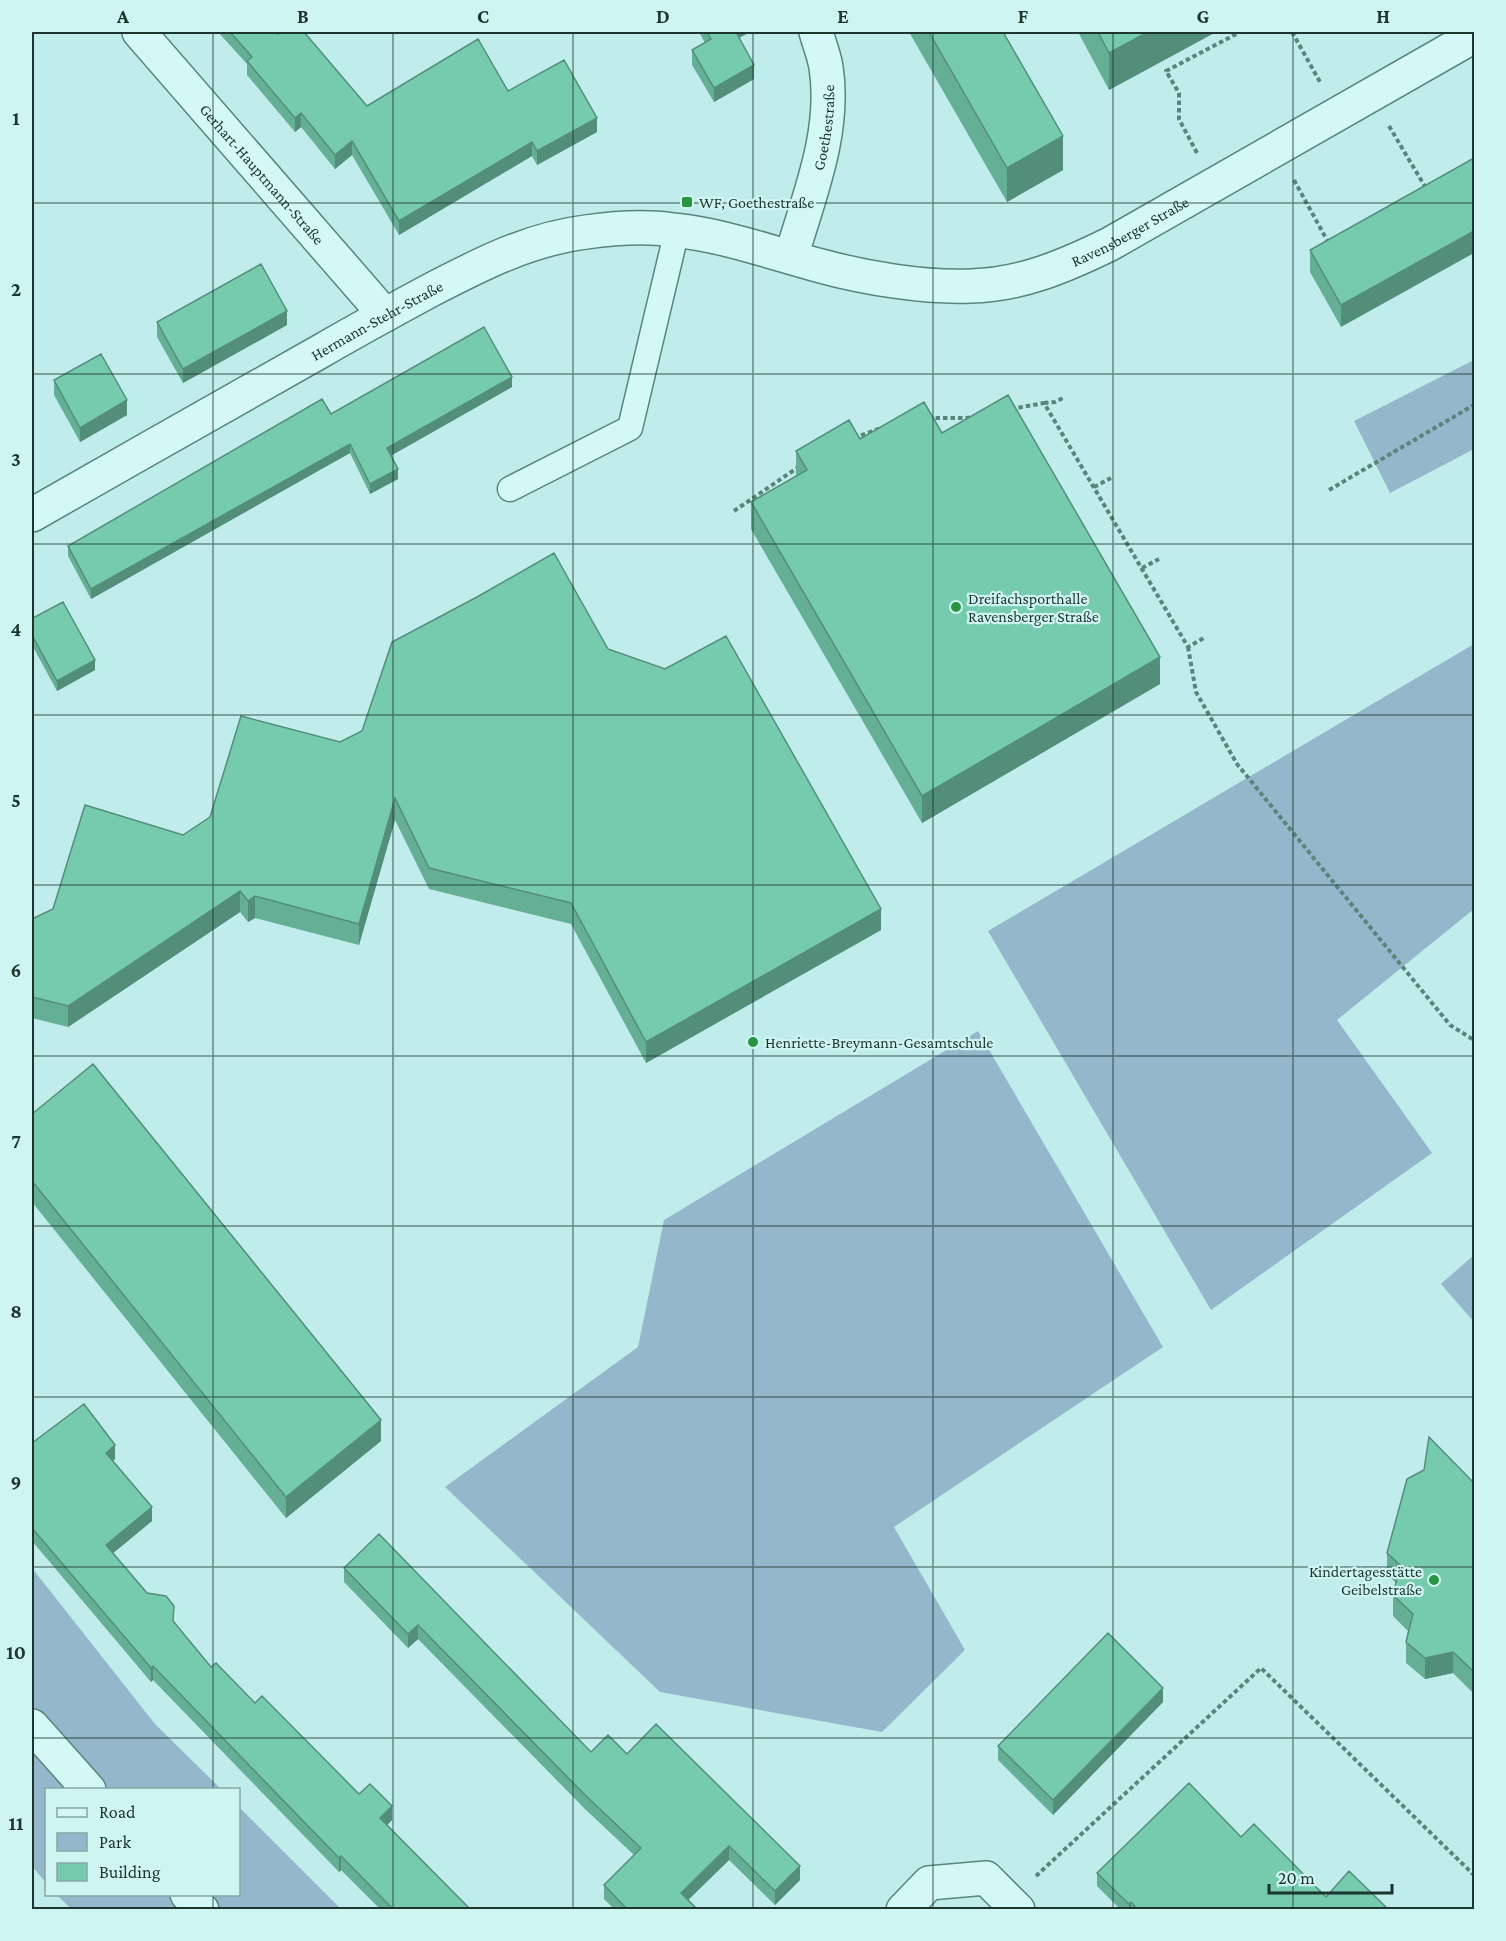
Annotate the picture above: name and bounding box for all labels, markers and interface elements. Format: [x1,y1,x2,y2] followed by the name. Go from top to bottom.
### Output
[116,5,130,27] text: A
[297,5,309,27] text: B
[477,5,489,27] text: C
[656,5,670,27] text: D
[837,5,849,27] text: E
[1018,5,1029,27] text: F
[1197,5,1210,27] text: G
[1376,5,1390,27] text: H
[810,84,837,172] street label: Goethestraße
[196,101,328,248] street label: Gerhart-Hauptmann-Straße
[12,107,20,129] text: 1
[1069,193,1192,270] street label: Ravensberger Straße
[699,194,814,211] place label: WF, Goethestraße
[680,195,694,209] marker: WF, Goethestraße
[308,277,446,364] street label: Hermann-Stehr-Straße
[11,278,21,300] text: 2
[11,448,21,470] text: 3
[968,590,1099,626] place label: Dreifachsporthalle Ravensberger Straße
[949,600,963,614] marker: Dreifachsporthalle Ravensberger Straße
[11,618,22,640] text: 4
[11,789,21,811] text: 5
[11,959,21,981] text: 6
[765,1034,993,1052] place label: Henriette-Breymann-Gesamtschule
[746,1035,760,1049] marker: Henriette-Breymann-Gesamtschule
[11,1130,21,1152] text: 7
[10,1300,22,1322] text: 8
[11,1471,21,1493] text: 9
[1309,1563,1422,1598] place label: Kindertagesstätte Geibelstraße
[1427,1573,1441,1587] marker: Kindertagesstätte Geibelstraße
[6,1641,26,1663] text: 10
[45,1788,240,1896] legend
[99,1802,136,1822] text: Road
[9,1812,24,1834] text: 11
[99,1832,131,1852] text: Park
[1269,1857,1392,1895] scale bar
[99,1862,161,1882] text: Building
[1278,1868,1315,1888] text: 20 m

